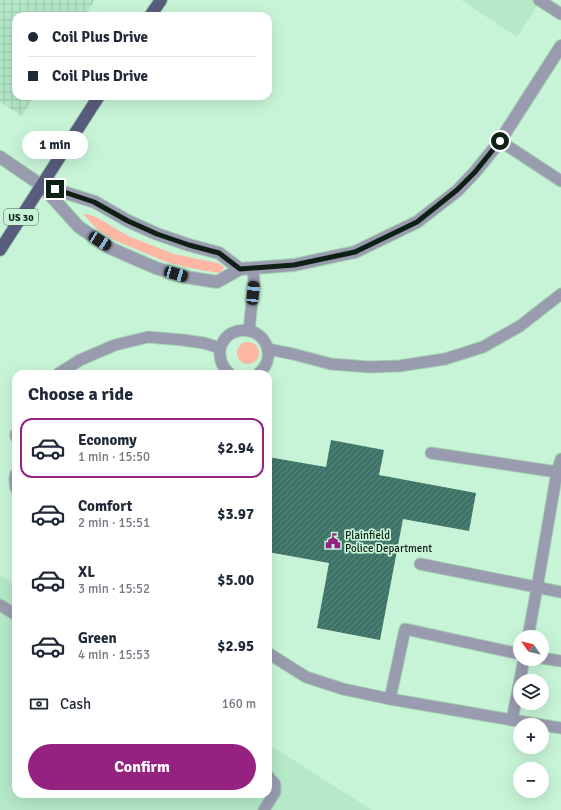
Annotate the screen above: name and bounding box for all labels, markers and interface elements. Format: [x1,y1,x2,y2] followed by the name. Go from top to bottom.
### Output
[52,28,148,46] text: Coil Plus Drive
[52,67,148,85] text: Coil Plus Drive
[22,131,88,159] callout: 1 min
[491,132,509,150] route start
[39,137,71,153] text: 1 min
[46,180,64,198] route end
[4,209,38,225] road number: US 30
[87,230,113,252] car
[163,265,189,283] car
[246,281,260,305] car
[28,383,133,405] text: Choose a ride
[30,430,66,466] icon: car
[78,431,137,449] text: Economy
[217,439,254,457] text: $2.94
[78,449,150,465] text: 1 min · 15:50
[30,496,66,532] icon: car
[78,497,132,515] text: Comfort
[217,505,254,523] text: $3.97
[78,515,150,531] text: 2 min · 15:51
[345,529,432,555] place label: Plainfield Police Department
[324,532,342,550] public building icon: Plainfield Police Department
[30,562,66,598] icon: car
[78,563,95,581] text: XL
[217,571,254,589] text: $5.00
[78,581,150,597] text: 3 min · 15:52
[30,628,66,664] icon: car
[78,629,117,647] text: Green
[513,630,549,666] north arrow
[513,630,549,798] map controls
[217,637,254,655] text: $2.95
[78,647,150,663] text: 4 min · 15:53
[513,674,549,710] button: layers
[28,693,50,715] icon: cash
[60,695,91,713] text: Cash
[222,696,256,712] text: 160 m
[513,718,549,754] button: +
[28,744,256,790] button: Confirm
[513,762,549,798] button: −

